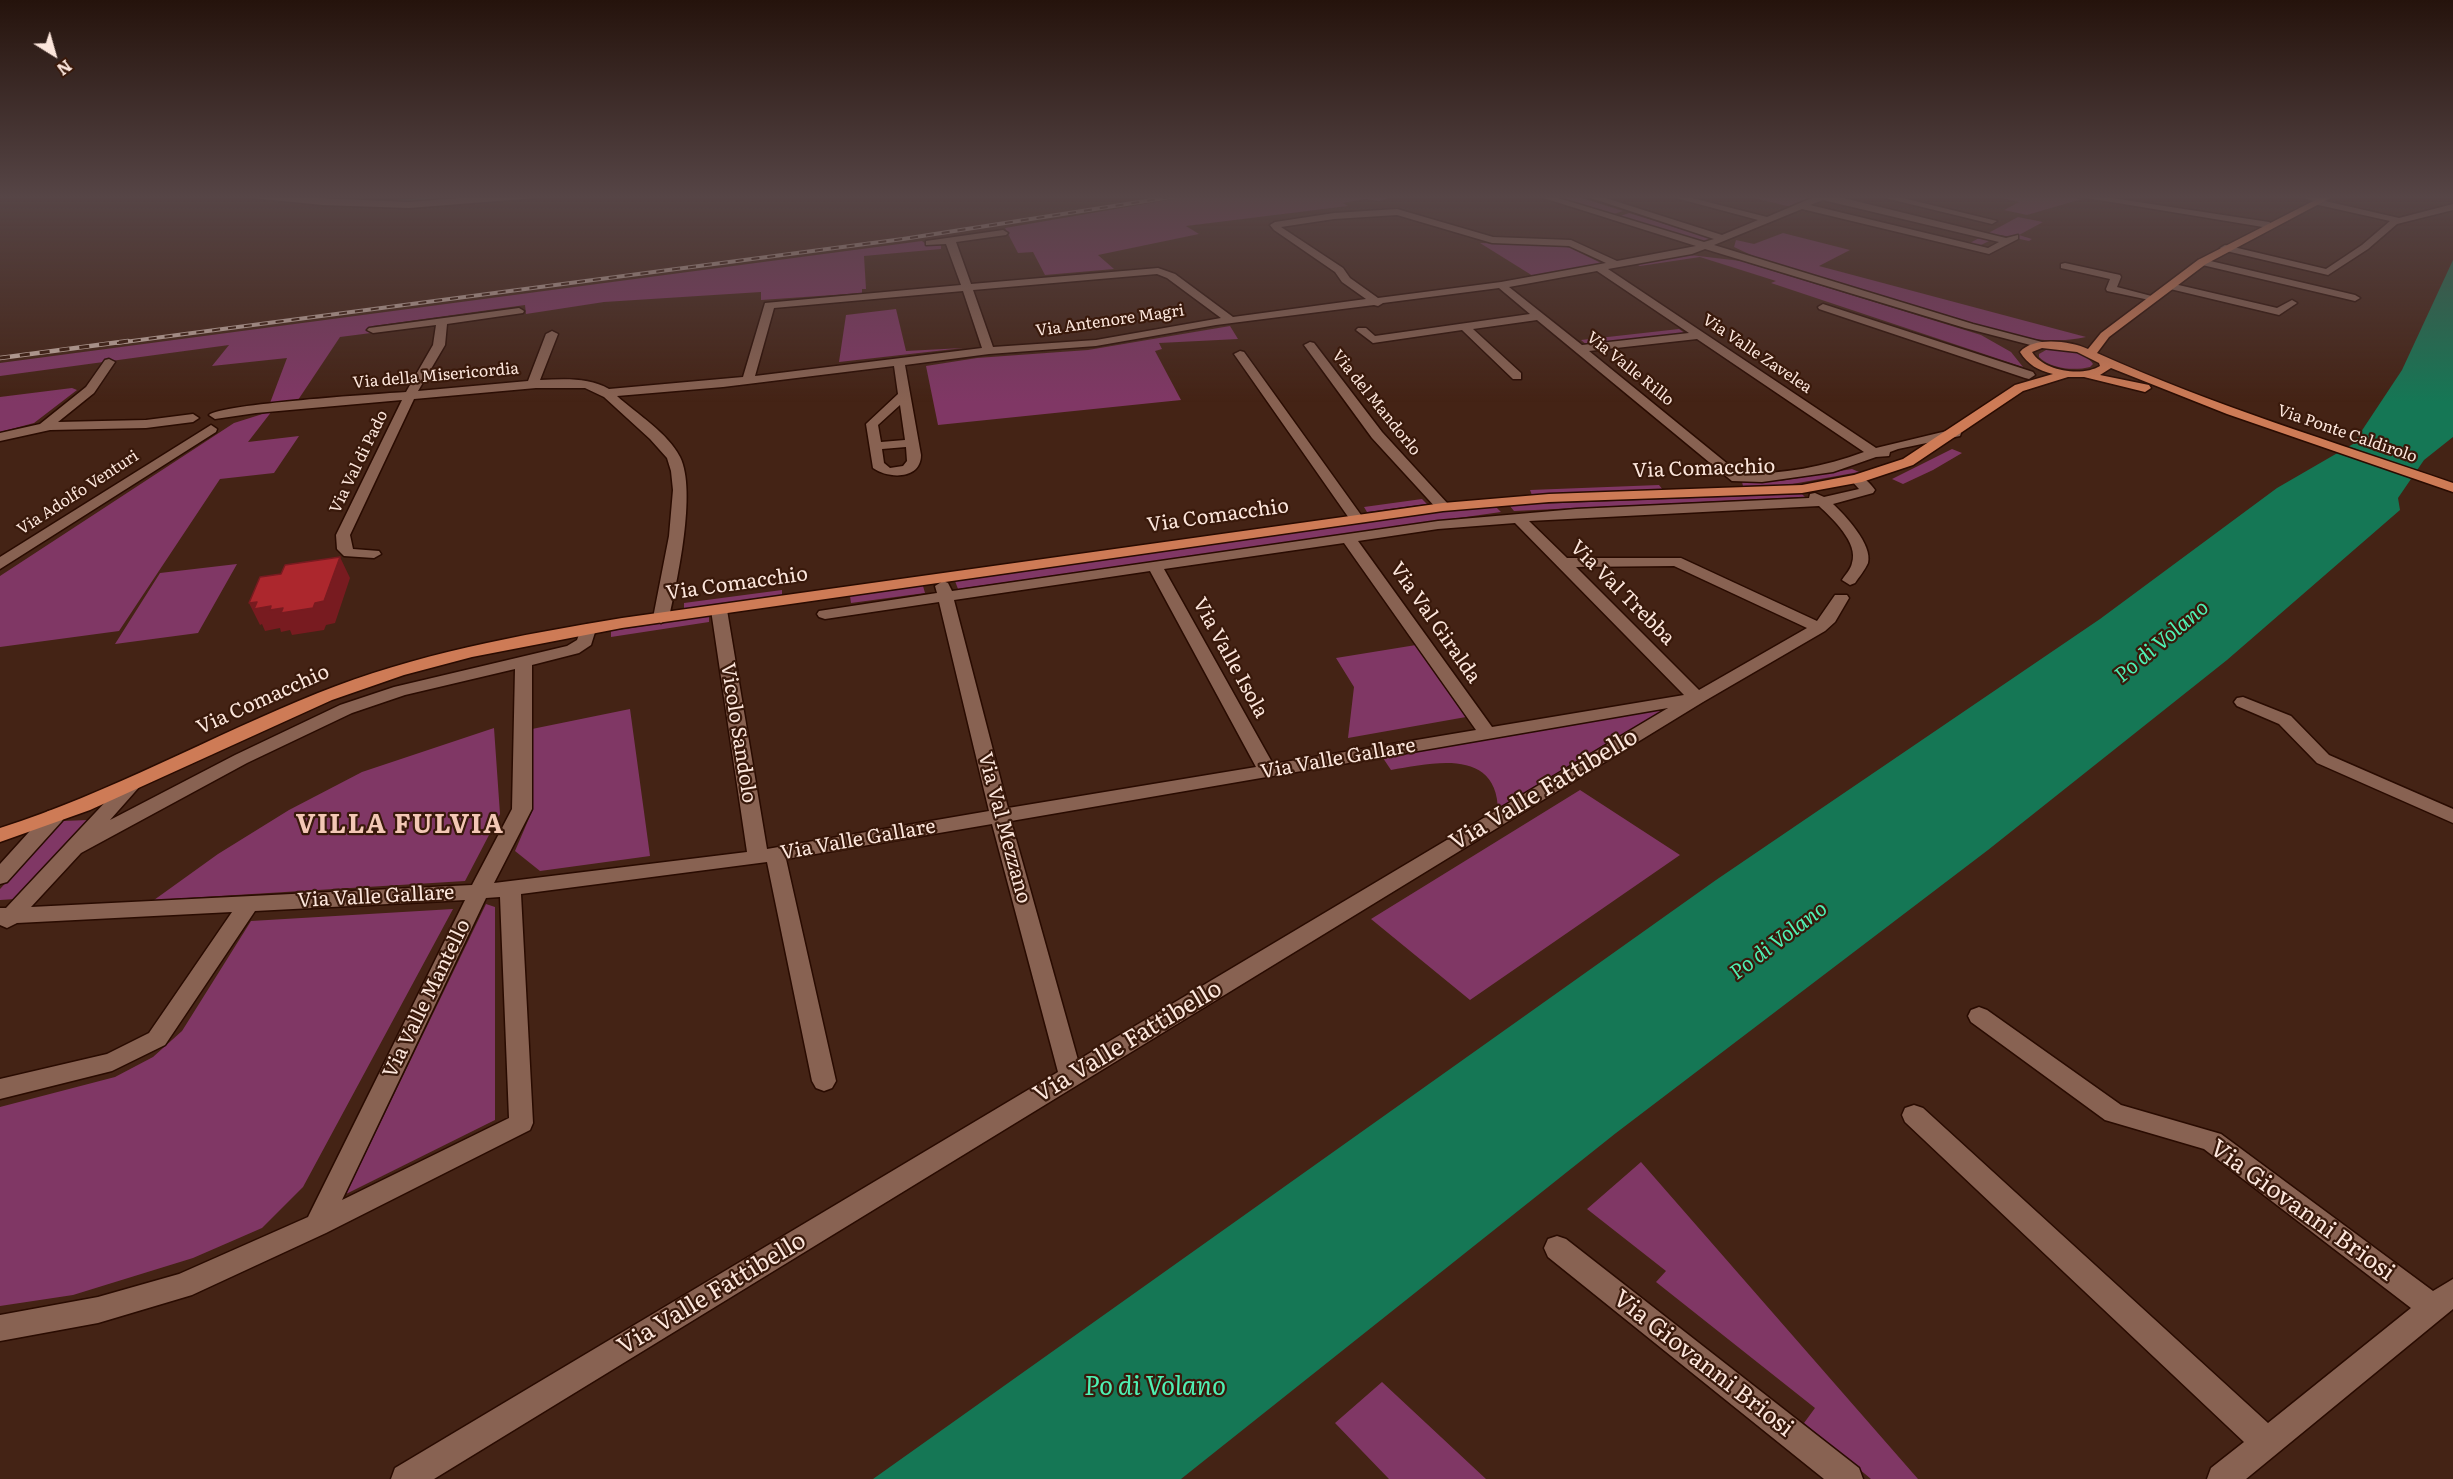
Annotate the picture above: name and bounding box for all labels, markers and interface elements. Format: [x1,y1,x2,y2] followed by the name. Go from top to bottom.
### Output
[24,24,84,84] north arrow
[52,55,77,82] text: N
[1035,301,1185,341] street label: Via Antenore Magri
[1699,310,1815,398] street label: Via Valle Zavelea
[1582,328,1678,410] street label: Via Valle Rillo
[1328,346,1424,460] street label: Via del Mandorlo
[352,359,520,393] street label: Via della Misericordia
[2275,401,2419,467] street label: Via Ponte Caldirolo
[326,407,392,517] street label: Via Val di Pado
[14,447,142,539] street label: Via Adolfo Venturi
[1632,455,1776,483] street label: Via Comacchio
[1146,494,1290,538] street label: Via Comacchio
[1565,536,1679,650] street label: Via Val Trebba
[1384,558,1486,688] street label: Via Val Giralda
[665,562,809,606] street label: Via Comacchio
[1187,594,1273,722] street label: Via Valle Isola
[2110,595,2214,689] water label: Po di Volano
[193,660,333,740] street label: Via Comacchio
[715,661,761,805] street label: Vicolo Sandolo
[1445,722,1643,858] street label: Via Valle Fattibello
[1259,734,1417,784] street label: Via Valle Gallare
[972,750,1036,906] street label: Via Val Mezzano
[296,809,504,841] district label: VILLA FULVIA
[779,815,937,865] street label: Via Valle Gallare
[297,881,455,913] street label: Via Valle Gallare
[1726,896,1832,986] water label: Po di Volano
[378,916,476,1082] street label: Via Valle Mantello
[1029,974,1227,1110] street label: Via Valle Fattibello
[2204,1134,2400,1288] street label: Via Giovanni Briosi
[613,1226,811,1362] street label: Via Valle Fattibello
[1607,1284,1799,1444] street label: Via Giovanni Briosi
[1084,1371,1226,1403] water label: Po di Volano

